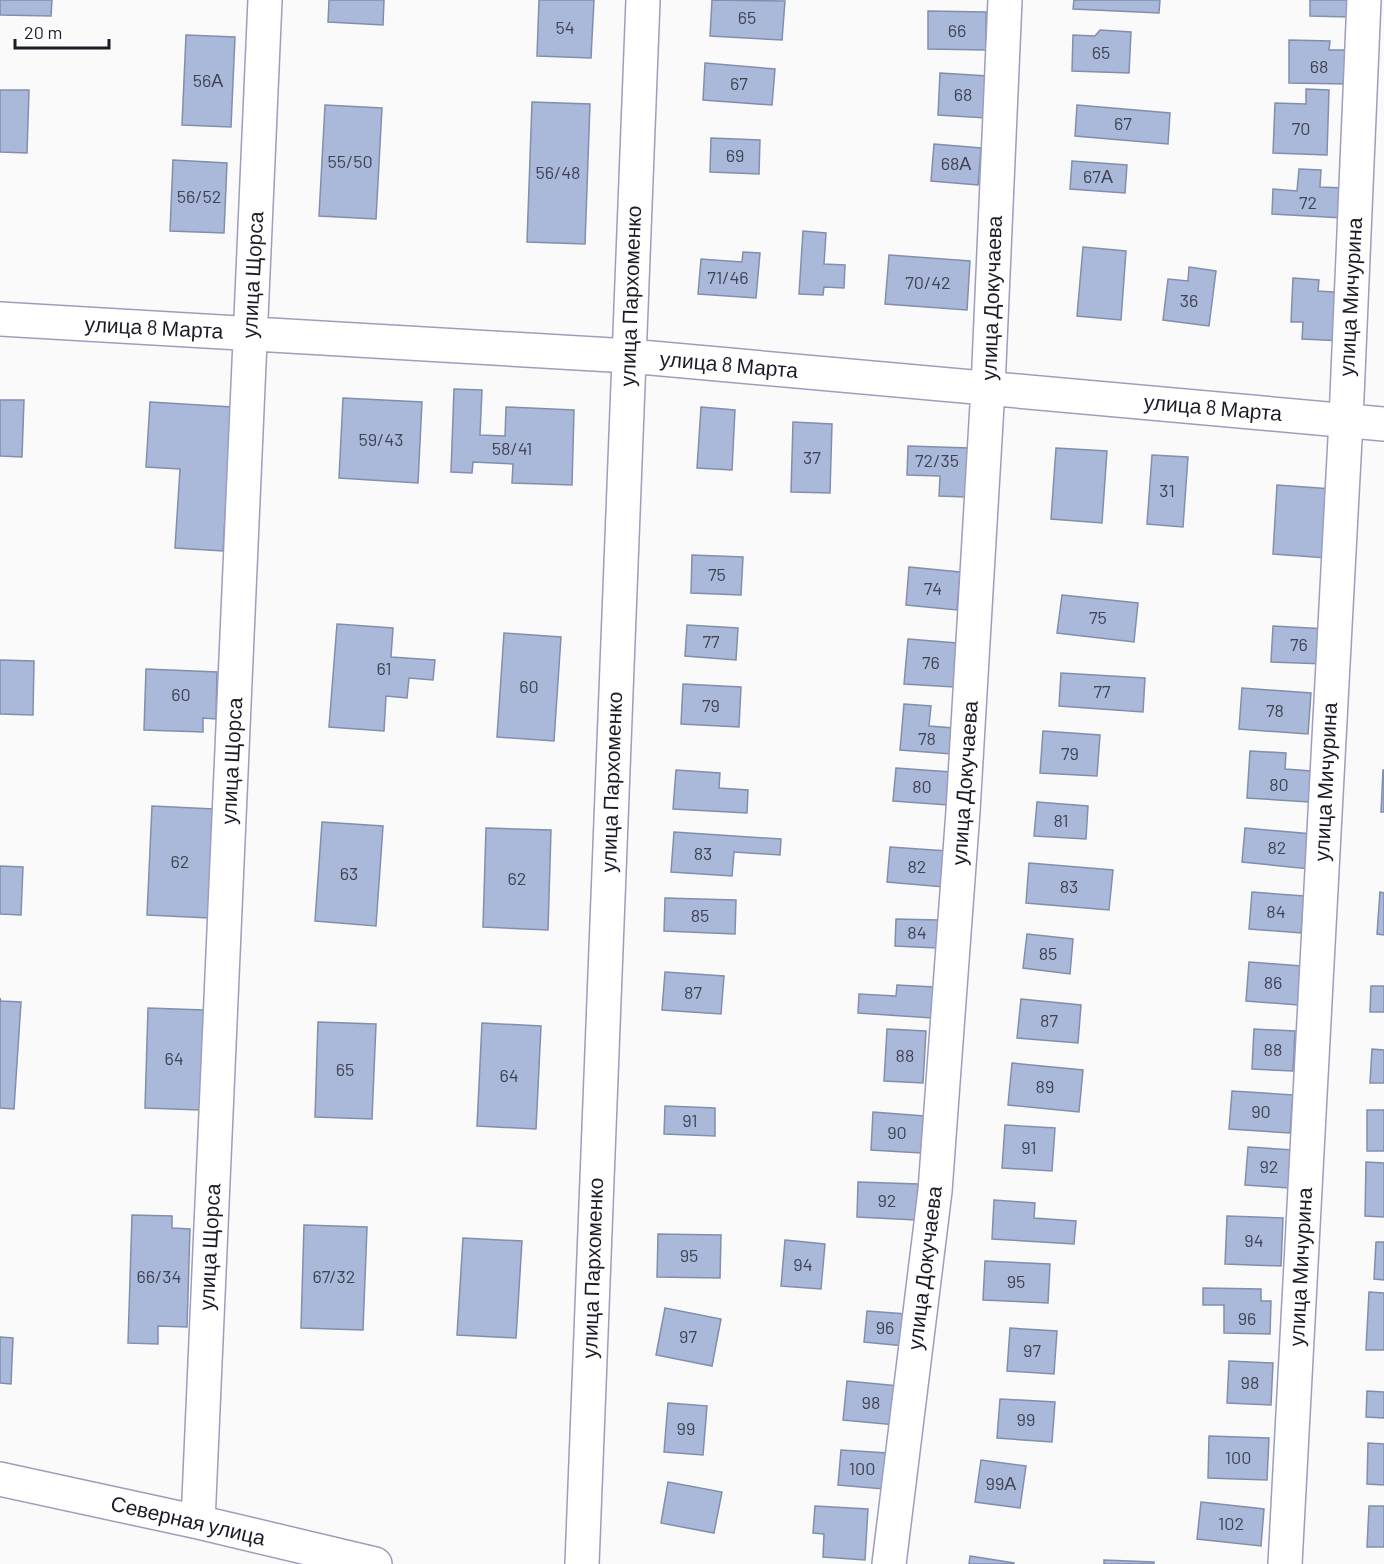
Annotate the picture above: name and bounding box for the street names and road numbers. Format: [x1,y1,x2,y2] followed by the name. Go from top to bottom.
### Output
[614,205,645,387] street label: улица Пархоменко
[236,210,267,339] street label: улица Щорса
[975,215,1006,381] street label: улица Докучаева
[1333,217,1366,377] street label: улица Мичурина
[84,310,224,343] street label: улица 8 Марта
[659,345,800,382] street label: улица 8 Марта
[1143,388,1284,425] street label: улица 8 Марта
[595,691,626,873] street label: улица Пархоменко
[215,696,246,825] street label: улица Щорса
[945,699,982,866] street label: улица Докучаева
[1308,702,1341,862] street label: улица Мичурина
[576,1177,607,1359] street label: улица Пархоменко
[193,1182,224,1311] street label: улица Щорса
[901,1184,946,1351] street label: улица Докучаева
[1283,1187,1316,1347] street label: улица Мичурина
[109,1490,268,1550] street label: Северная улица

